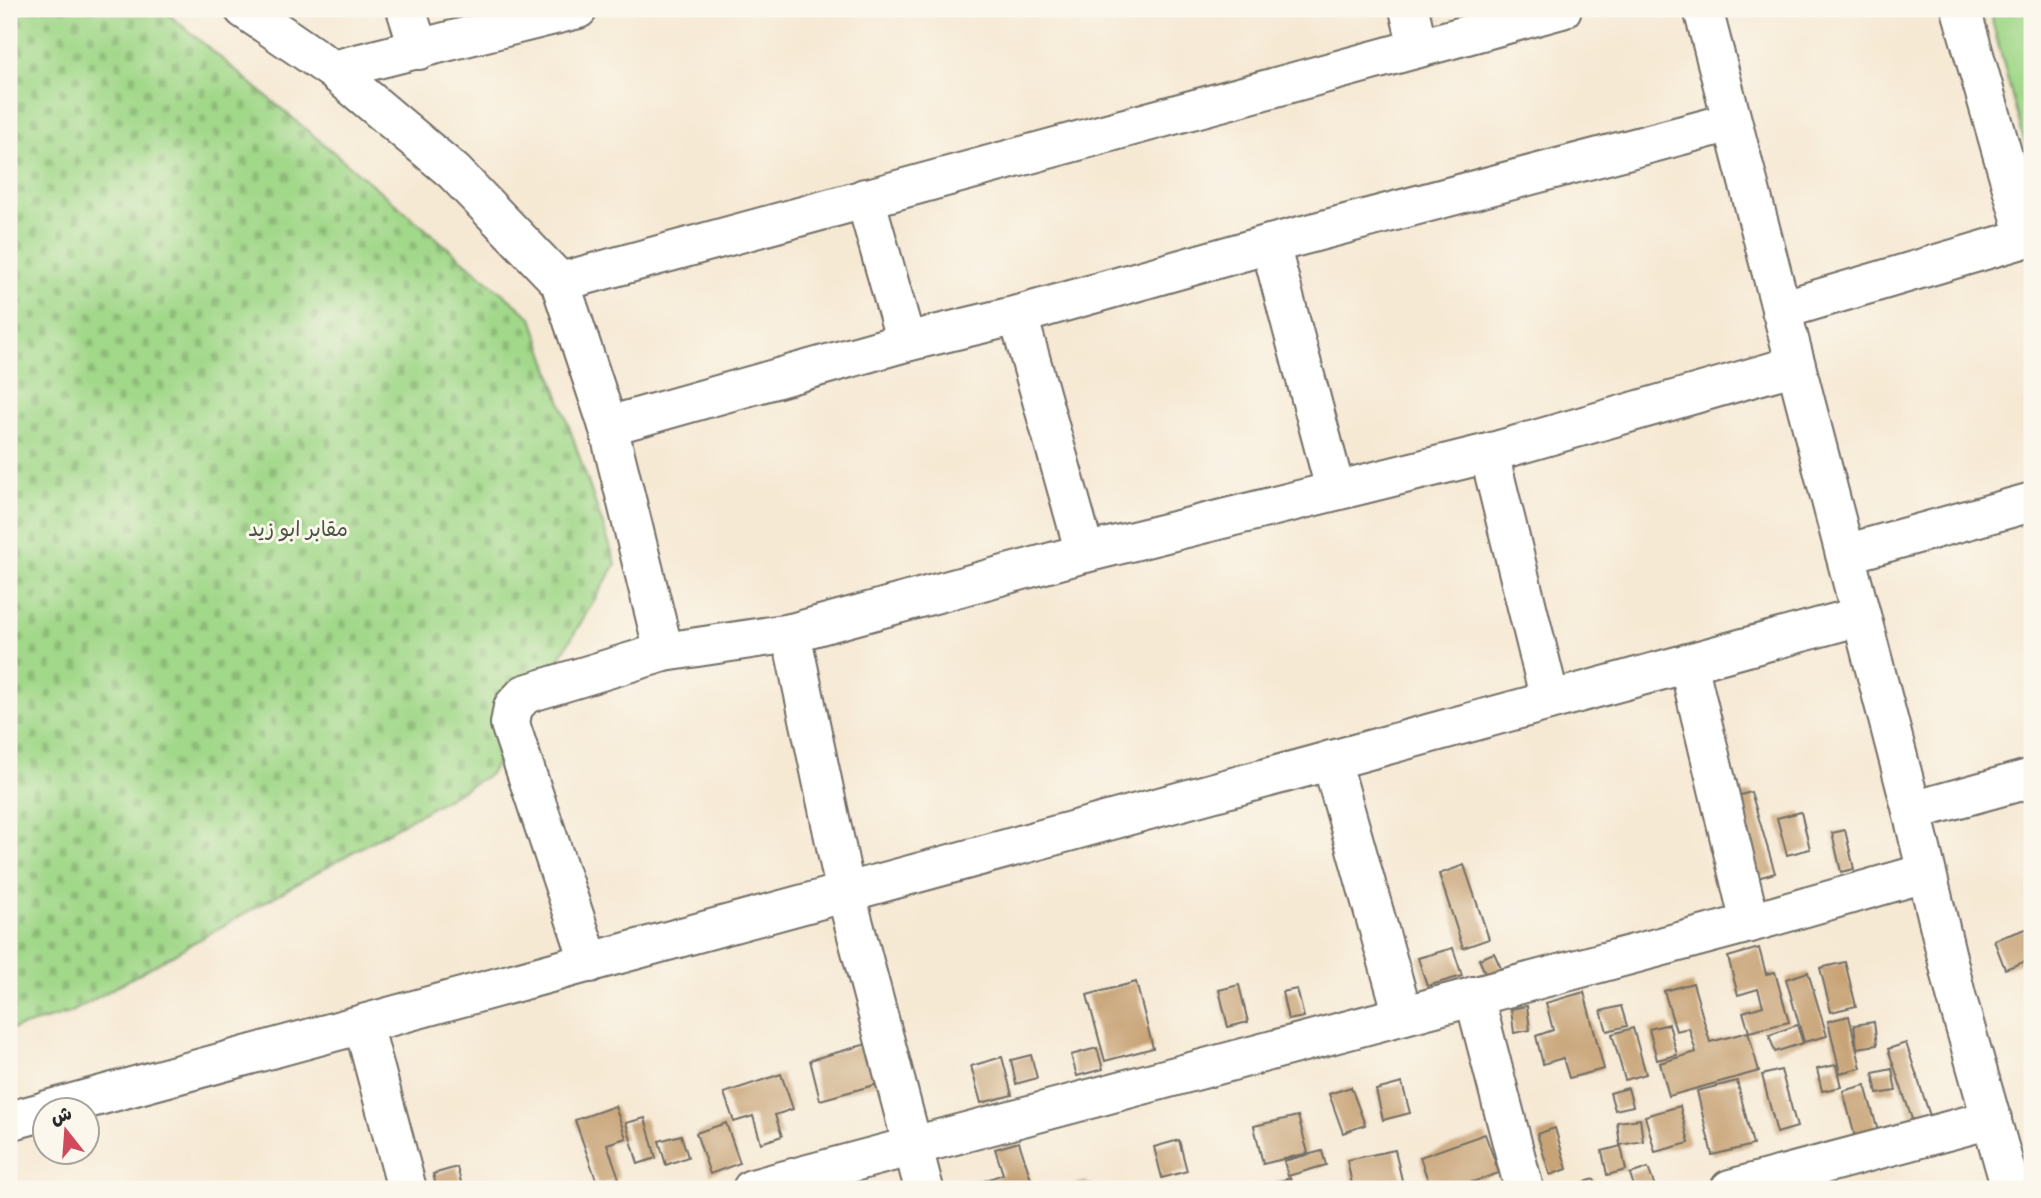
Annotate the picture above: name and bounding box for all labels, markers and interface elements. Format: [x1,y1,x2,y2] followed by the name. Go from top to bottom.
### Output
[248,510,348,548] park label: مقابر ابو زيد
[32,1096,102,1166] north arrow
[46,1096,76,1134] text: ش

